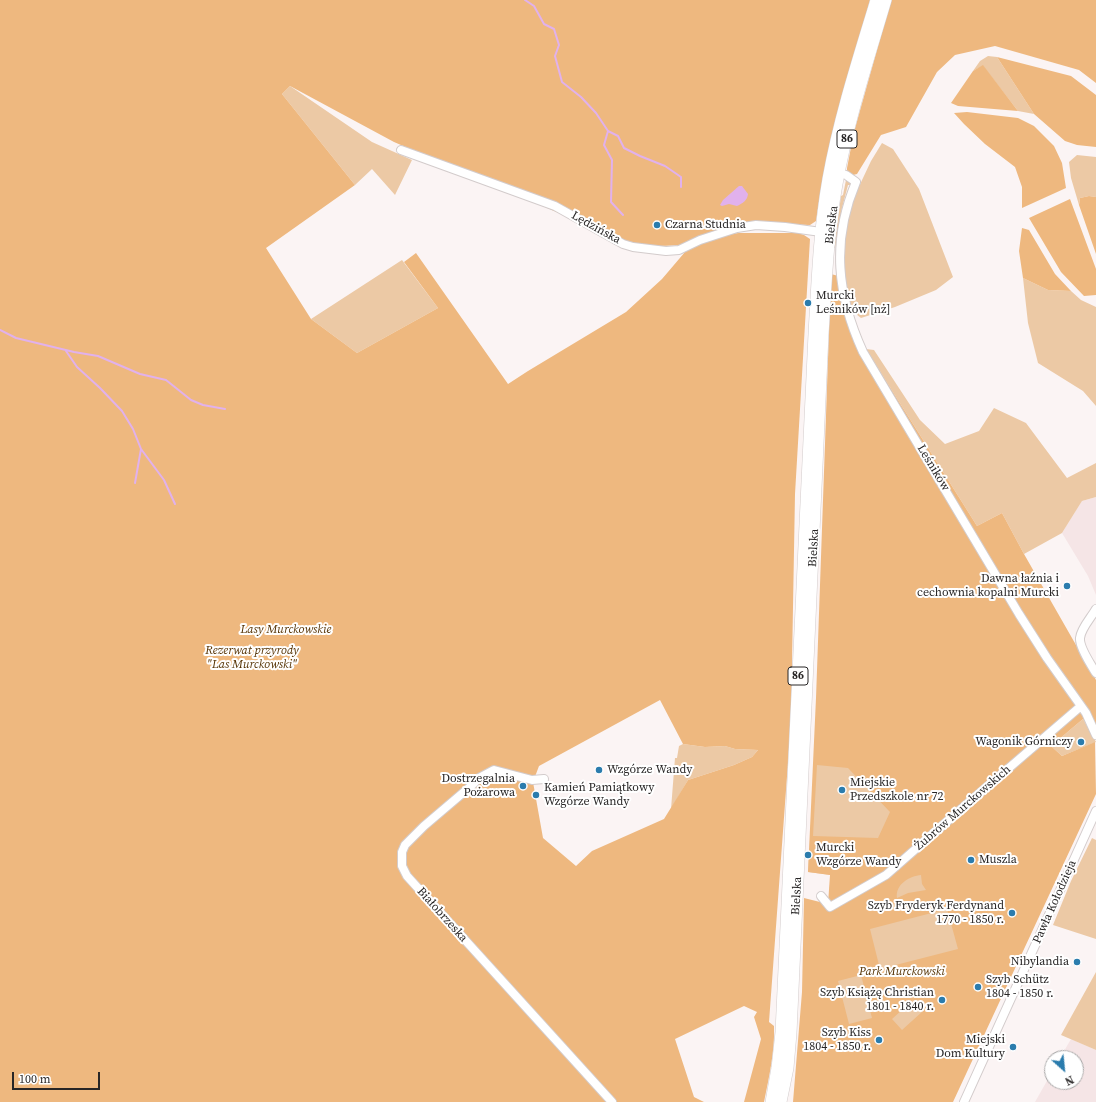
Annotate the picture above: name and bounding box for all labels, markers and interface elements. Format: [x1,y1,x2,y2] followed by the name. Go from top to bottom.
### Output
[837,130,857,148] road number: 86
[823,205,841,245] street label: Bielska
[569,209,623,247] street label: Lędzińska
[665,218,746,232] place label: Czarna Studnia
[652,220,662,230] marker: Czarna Studnia
[816,289,890,317] place label: Murcki Leśników [nż]
[803,298,813,308] marker: Murcki Leśników [nż]
[914,442,952,494] street label: Leśników
[806,528,822,568] street label: Bielska
[917,572,1059,600] place label: Dawna łaźnia i cechownia kopalni Murcki
[1062,581,1072,591] marker: Dawna łaźnia i cechownia kopalni Murcki
[241,623,331,637] park label: Lasy Murckowskie
[205,644,299,672] park label: Rezerwat przyrody "Las Murckowski"
[788,667,808,685] road number: 86
[975,735,1073,749] place label: Wagonik Górniczy
[1076,737,1086,747] marker: Wagonik Górniczy
[912,762,1014,854] street label: Żubrów Murckowskich
[607,763,692,777] place label: Wzgórze Wandy
[594,765,604,775] marker: Wzgórze Wandy
[442,772,515,800] place label: Dostrzegalnia Pożarowa
[850,776,944,804] place label: Miejskie Przedszkole nr 72
[518,781,528,791] marker: Dostrzegalnia Pożarowa
[544,781,654,809] place label: Kamień Pamiątkowy Wzgórze Wandy
[837,785,847,795] marker: Miejskie Przedszkole nr 72
[531,790,541,800] marker: Kamień Pamiątkowy Wzgórze Wandy
[816,841,901,869] place label: Murcki Wzgórze Wandy
[803,850,813,860] marker: Murcki Wzgórze Wandy
[979,853,1017,867] place label: Muszla
[966,855,976,865] marker: Muszla
[1030,858,1080,946] street label: Pawła Kołodzieja
[789,876,805,916] street label: Bielska
[414,885,470,945] street label: Białobrzeska
[868,899,1004,927] place label: Szyb Fryderyk Ferdynand 1770 - 1850 r.
[1007,908,1017,918] marker: Szyb Fryderyk Ferdynand 1770 - 1850 r.
[1011,955,1069,969] place label: Nibylandia
[1072,957,1082,967] marker: Nibylandia
[859,965,945,979] park label: Park Murckowski
[986,973,1054,1001] place label: Szyb Schütz 1804 - 1850 r.
[973,982,983,992] marker: Szyb Schütz 1804 - 1850 r.
[820,986,934,1014] place label: Szyb Książę Christian 1801 - 1840 r.
[937,995,947,1005] marker: Szyb Książę Christian 1801 - 1840 r.
[803,1026,871,1054] place label: Szyb Kiss 1804 - 1850 r.
[936,1033,1005,1061] place label: Miejski Dom Kultury
[874,1035,884,1045] marker: Szyb Kiss 1804 - 1850 r.
[1008,1042,1018,1052] marker: Miejski Dom Kultury
[1044,1050,1084,1090] north arrow
[14,1064,102,1090] scale bar
[19,1071,51,1087] text: 100 m
[1062,1072,1076,1089] text: N

